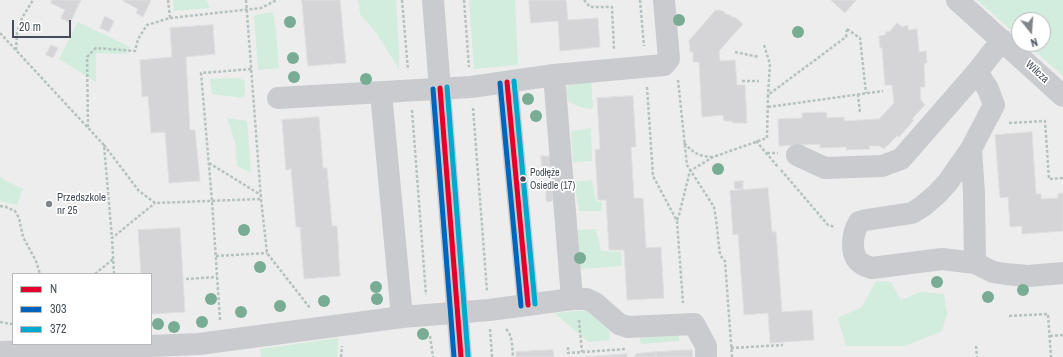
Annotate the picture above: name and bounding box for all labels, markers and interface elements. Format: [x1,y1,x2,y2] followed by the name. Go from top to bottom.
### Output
[14,12,73,38] scale bar
[1011,12,1051,52] north arrow
[19,19,41,35] text: 20 m
[1029,35,1039,50] text: N
[1023,58,1051,86] street label: Wilcza
[530,167,575,190] place label: Podłęże Osiedle (17)
[518,174,528,184] marker: Podłęże Osiedle (17)
[57,191,106,217] place label: Przedszkole nr 25
[44,199,54,209] marker: Przedszkole nr 25
[12,273,152,345] legend
[50,281,57,297] text: N
[50,301,66,317] text: 303
[50,321,66,337] text: 372

